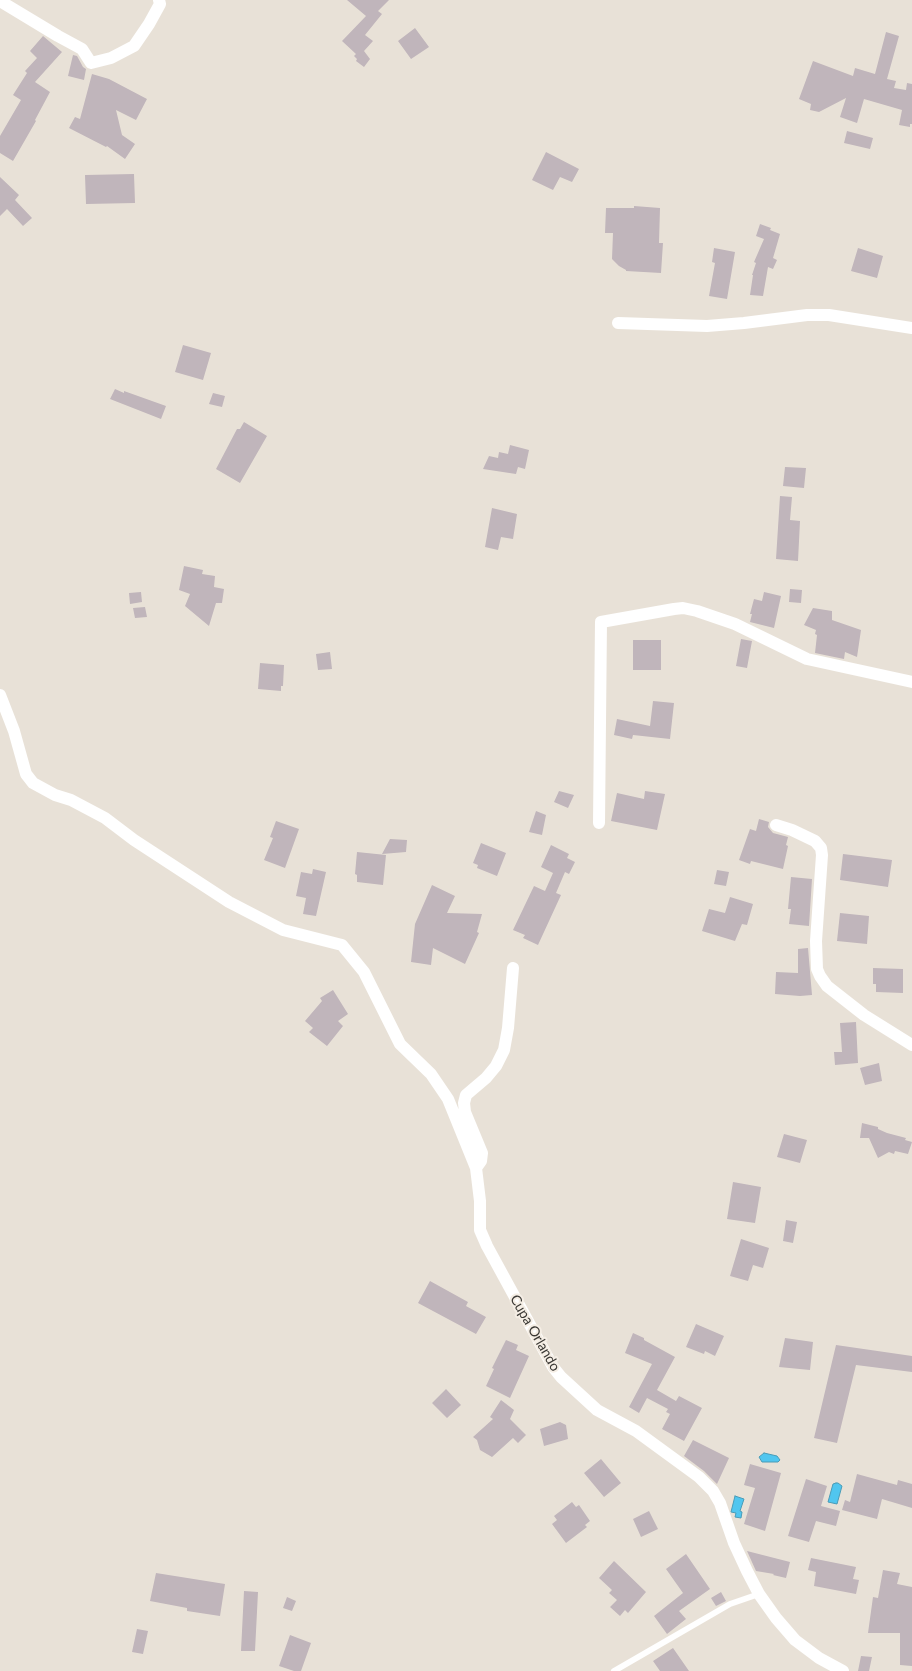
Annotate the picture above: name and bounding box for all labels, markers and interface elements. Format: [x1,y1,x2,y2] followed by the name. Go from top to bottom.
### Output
[506,1292,564,1374] street label: Cupa Orlando

